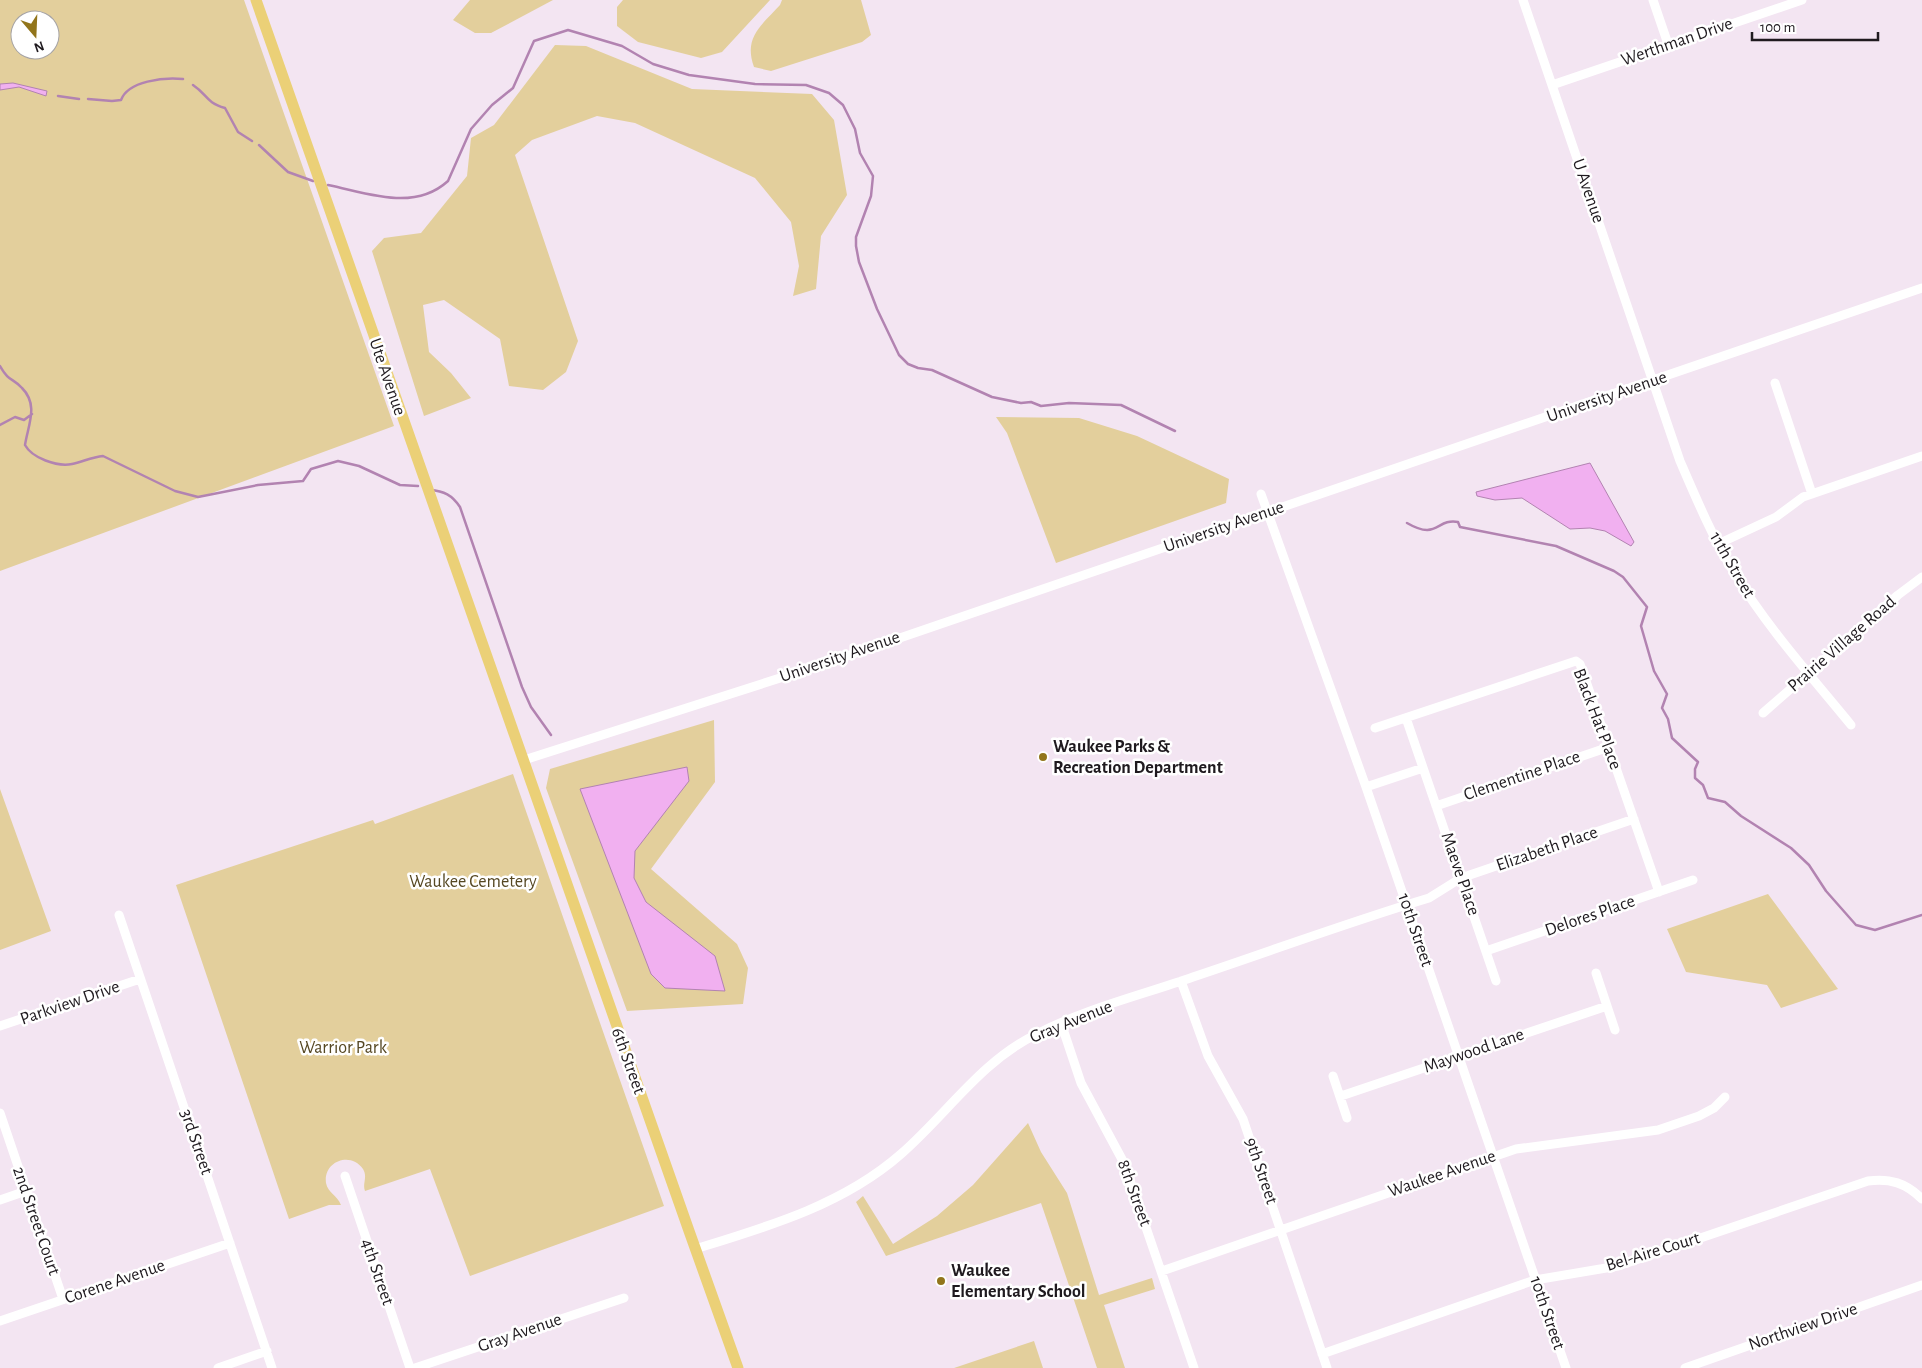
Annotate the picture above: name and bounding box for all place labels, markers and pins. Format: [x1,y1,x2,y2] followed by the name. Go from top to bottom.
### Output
[1053,738,1223,777] place label: Waukee Parks & Recreation Department
[1037,751,1049,763] marker: Waukee Parks & Recreation Department
[951,1262,1086,1301] place label: Waukee Elementary School
[935,1275,947,1287] marker: Waukee Elementary School

